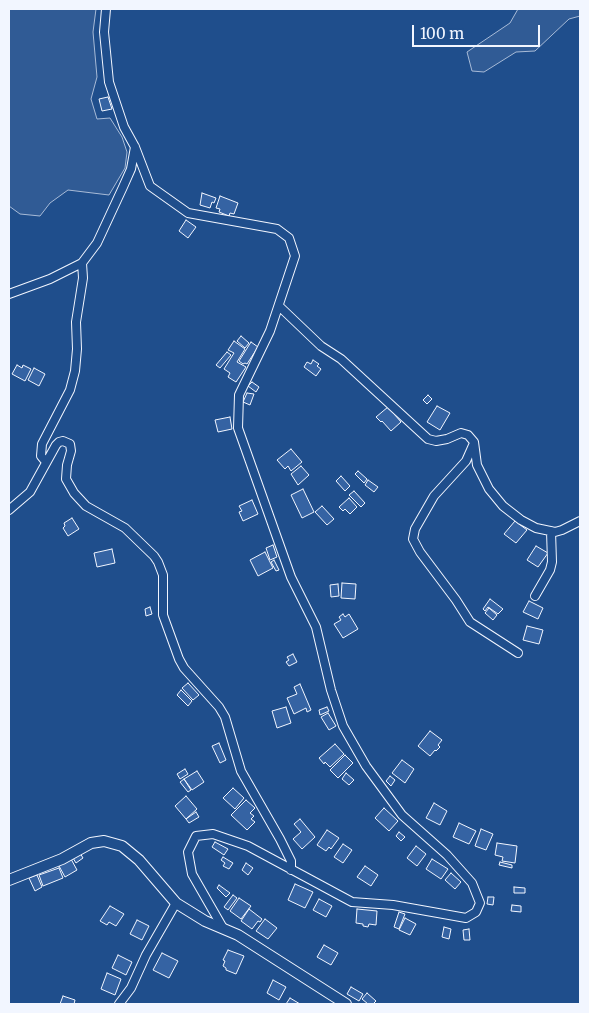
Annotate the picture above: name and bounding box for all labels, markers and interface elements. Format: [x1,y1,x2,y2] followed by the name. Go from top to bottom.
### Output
[414,15,542,47] scale bar
[420,24,464,43] text: 100 m

